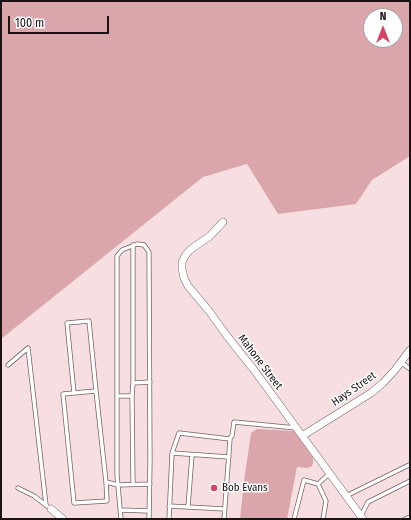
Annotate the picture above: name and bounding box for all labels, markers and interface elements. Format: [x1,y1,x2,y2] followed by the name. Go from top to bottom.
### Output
[10,8,111,34] scale bar
[363,8,403,48] north arrow
[380,10,386,23] text: N
[15,16,44,30] text: 100 m
[235,332,285,392] street label: Mahone Street
[329,369,379,409] street label: Hays Street
[222,481,268,495] place label: Bob Evans
[209,483,219,493] marker: Bob Evans

